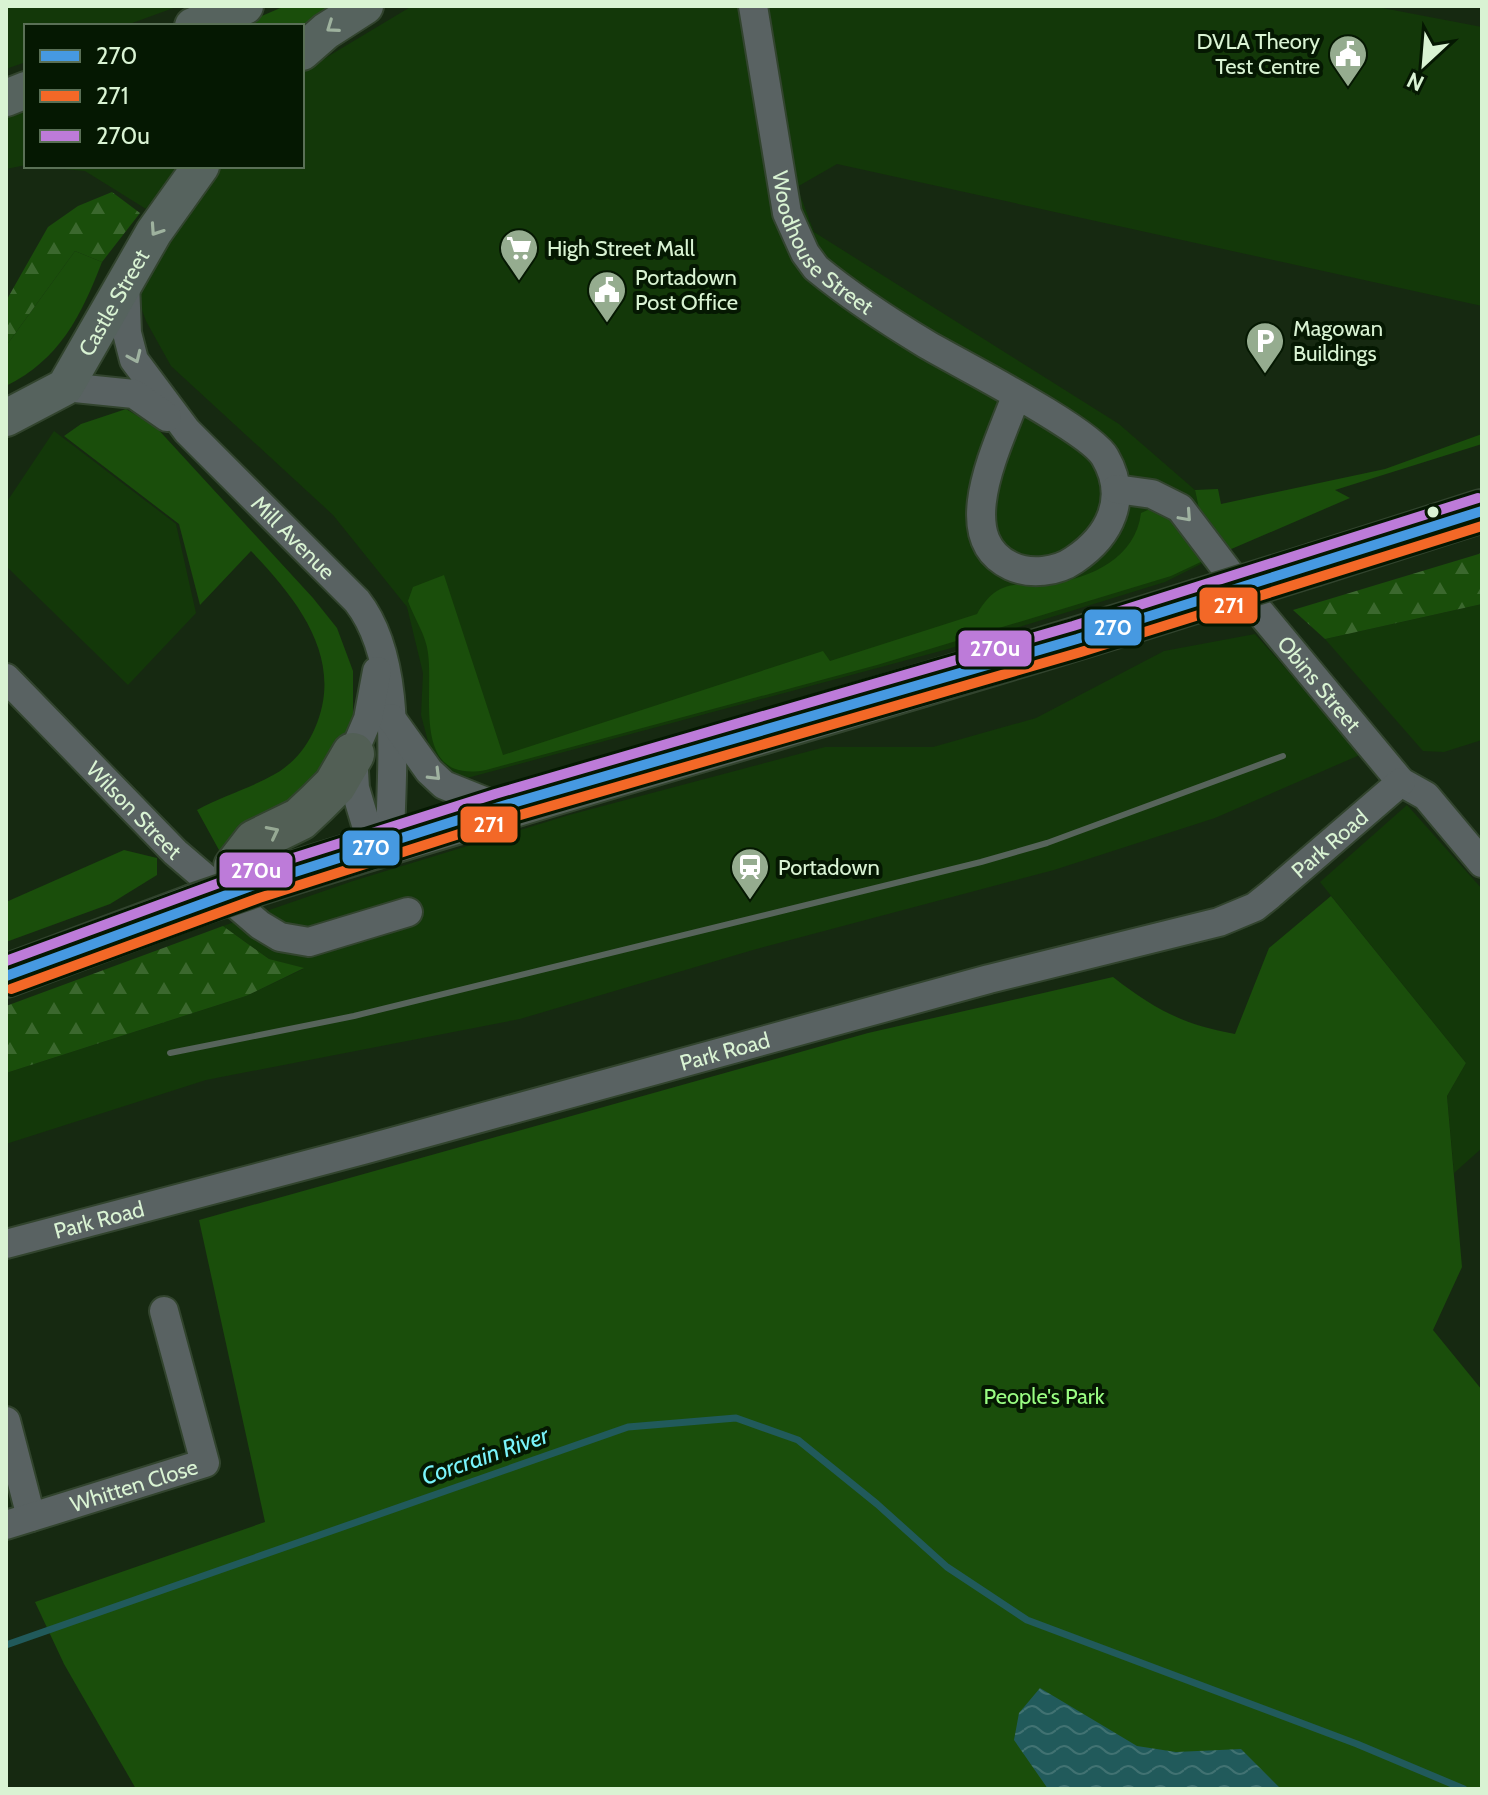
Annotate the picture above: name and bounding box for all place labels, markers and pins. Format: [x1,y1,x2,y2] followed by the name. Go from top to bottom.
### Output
[1196,28,1320,80] place label: DVLA Theory Test Centre
[1327,33,1369,88] public building icon: DVLA Theory Test Centre
[498,227,540,282] supermarket icon: High Street Mall
[547,235,696,262] place label: High Street Mall
[635,264,738,316] place label: Portadown Post Office
[586,269,628,324] public building icon: Portadown Post Office
[1293,315,1383,367] place label: Magowan Buildings
[1244,320,1286,375] parking icon: Magowan Buildings
[1425,504,1441,520] unlabelled marker
[729,846,771,901] station icon: Portadown
[778,854,880,881] place label: Portadown

